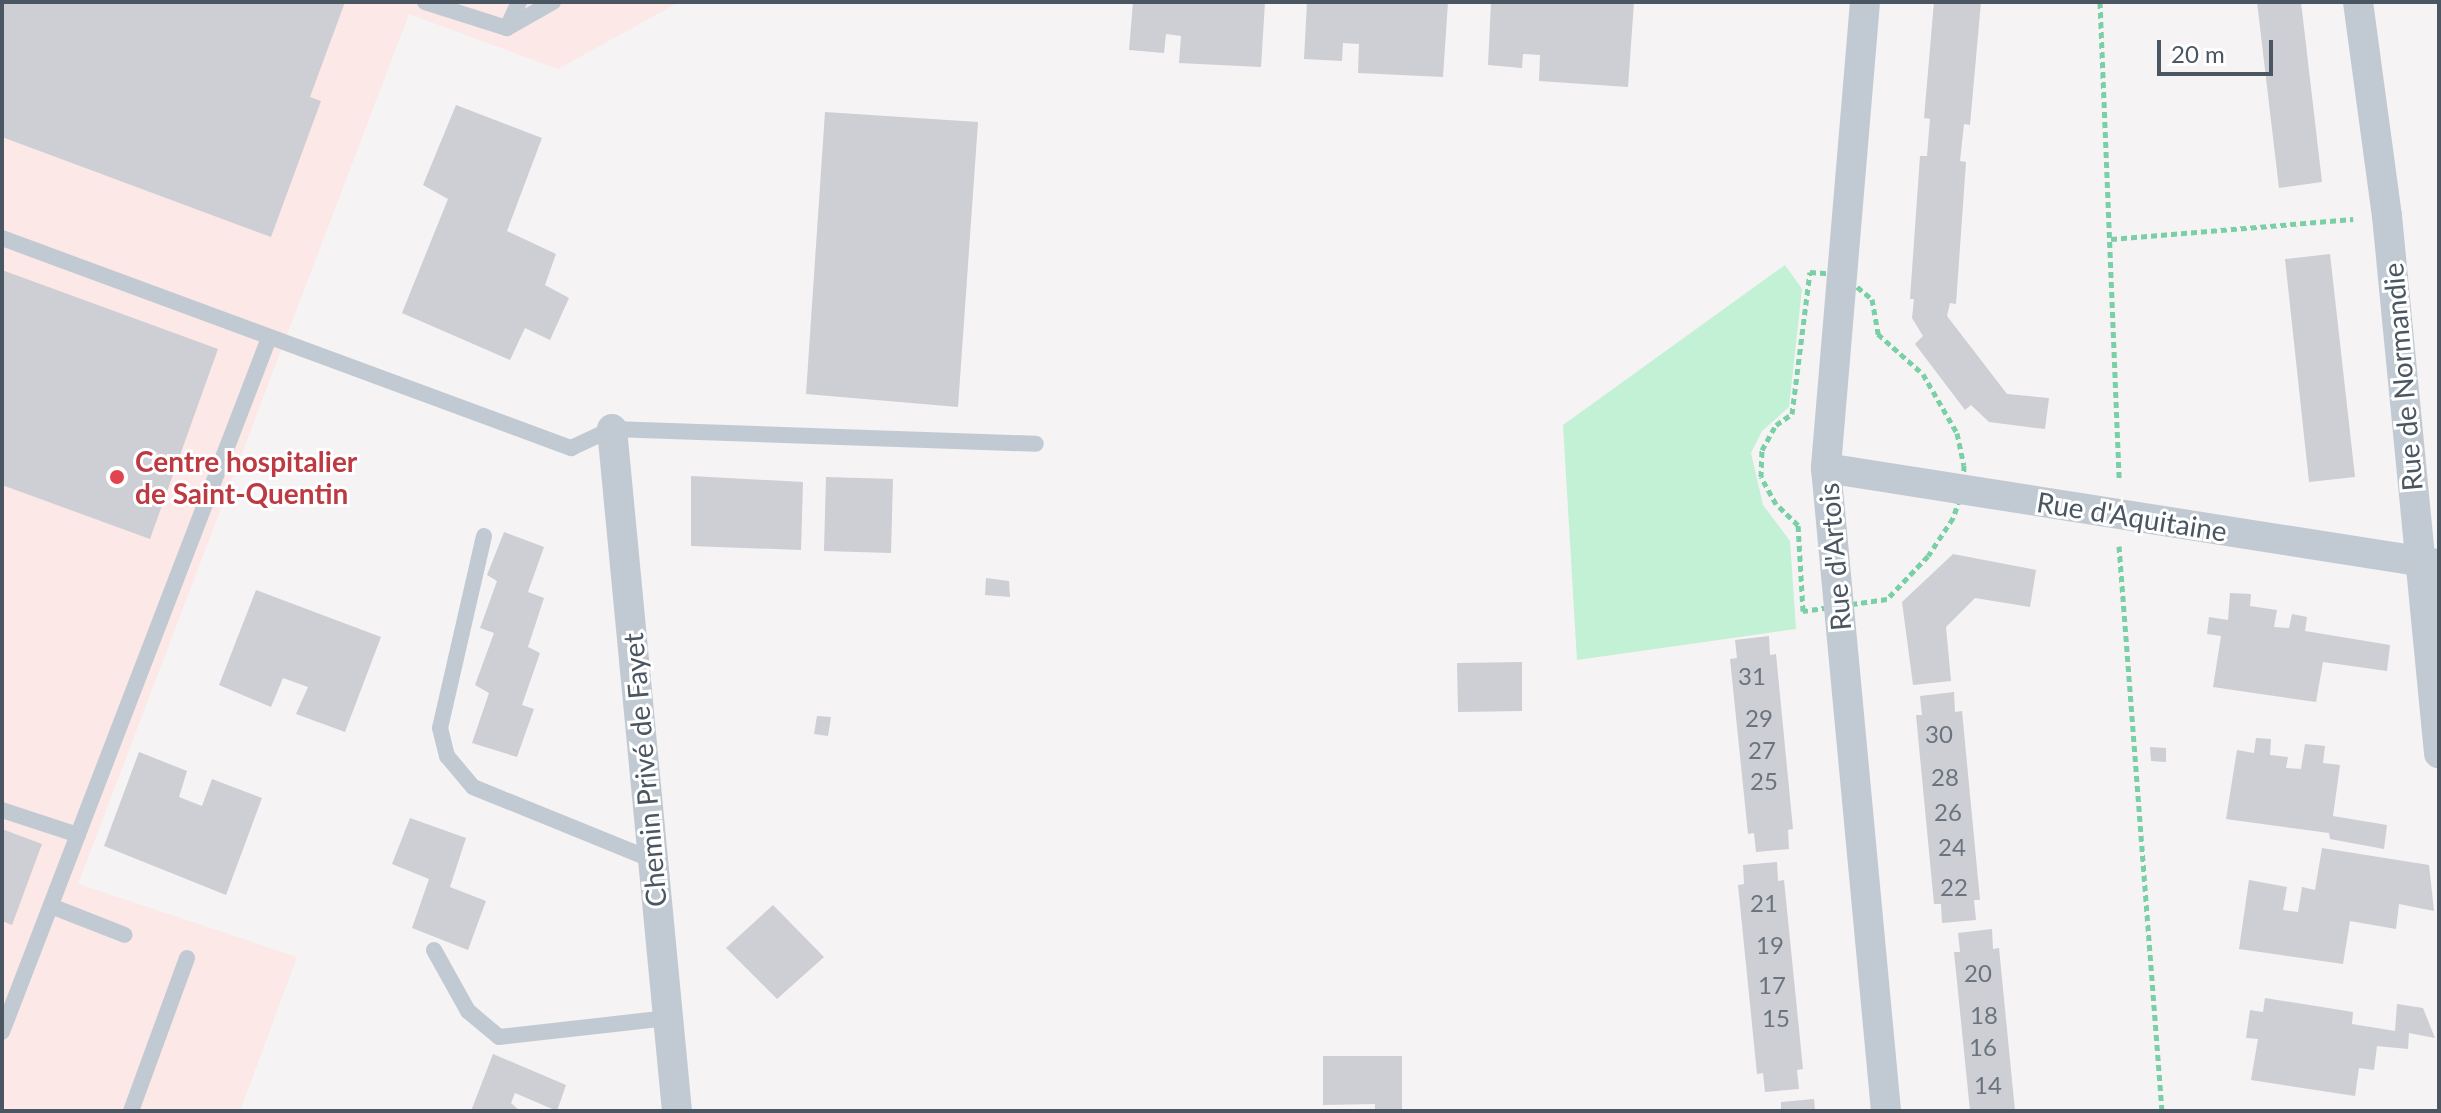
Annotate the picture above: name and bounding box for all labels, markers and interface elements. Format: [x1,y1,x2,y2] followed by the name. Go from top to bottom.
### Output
[2161,24,2277,74] scale bar
[2171,39,2225,68] text: 20 m
[2375,262,2429,492] street label: Rue de Normandie
[135,444,357,510] place label: Centre hospitalier de Saint-Quentin
[106,466,128,488] marker: Centre hospitalier de Saint-Quentin
[1811,482,1857,632] street label: Rue d'Artois
[2035,484,2229,548] street label: Rue d'Aquitaine
[615,632,673,908] street label: Chemin Privé de Fayet
[1738,662,1766,690] house number: 31
[1745,704,1773,732] house number: 29
[1925,720,1953,748] house number: 30
[1748,736,1776,764] house number: 27
[1931,763,1959,791] house number: 28
[1750,767,1778,795] house number: 25
[1934,798,1962,826] house number: 26
[1938,833,1966,861] house number: 24
[1940,873,1968,901] house number: 22
[1750,889,1778,917] house number: 21
[1756,931,1784,959] house number: 19
[1964,959,1992,987] house number: 20
[1758,971,1786,999] house number: 17
[1970,1001,1998,1029] house number: 18
[1762,1004,1790,1032] house number: 15
[1969,1033,1997,1061] house number: 16
[1974,1071,2002,1099] house number: 14

